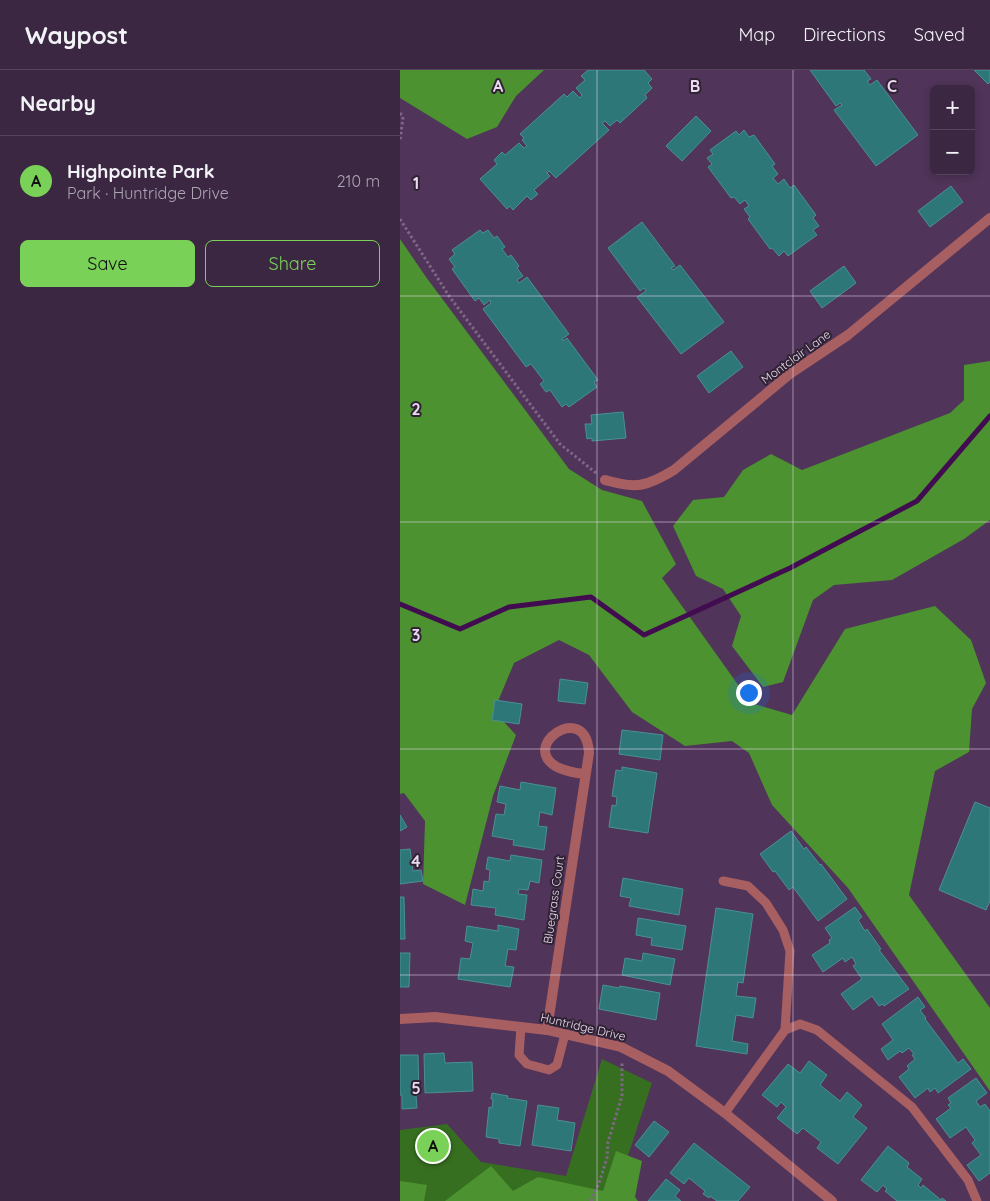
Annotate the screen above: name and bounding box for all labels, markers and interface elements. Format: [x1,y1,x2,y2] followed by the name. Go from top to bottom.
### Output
[25,20,128,50] text: Waypost
[738,23,775,46] text: Map
[803,23,886,46] text: Directions
[914,23,965,46] text: Saved
[493,76,504,96] text: A
[690,76,700,96] text: B
[887,76,897,96] text: C
[930,85,975,175] map controls
[930,85,975,130] button: +
[20,90,96,116] text: Nearby
[930,130,975,175] button: −
[67,159,215,183] text: Highpointe Park
[31,171,41,191] text: A
[337,171,380,191] text: 210 m
[413,173,419,193] text: 1
[67,183,229,203] text: Park · Huntridge Drive
[20,240,195,287] button: Save
[205,240,380,287] button: Share
[758,326,834,387] street label: Montclair Lane
[411,399,421,419] text: 2
[412,625,420,645] text: 3
[736,680,762,706] your location
[411,851,421,871] text: 4
[540,855,567,945] street label: Bluegrass Court
[539,1009,627,1044] street label: Huntridge Drive
[411,1078,421,1098] text: 5
[417,1127,449,1165] pin: A

